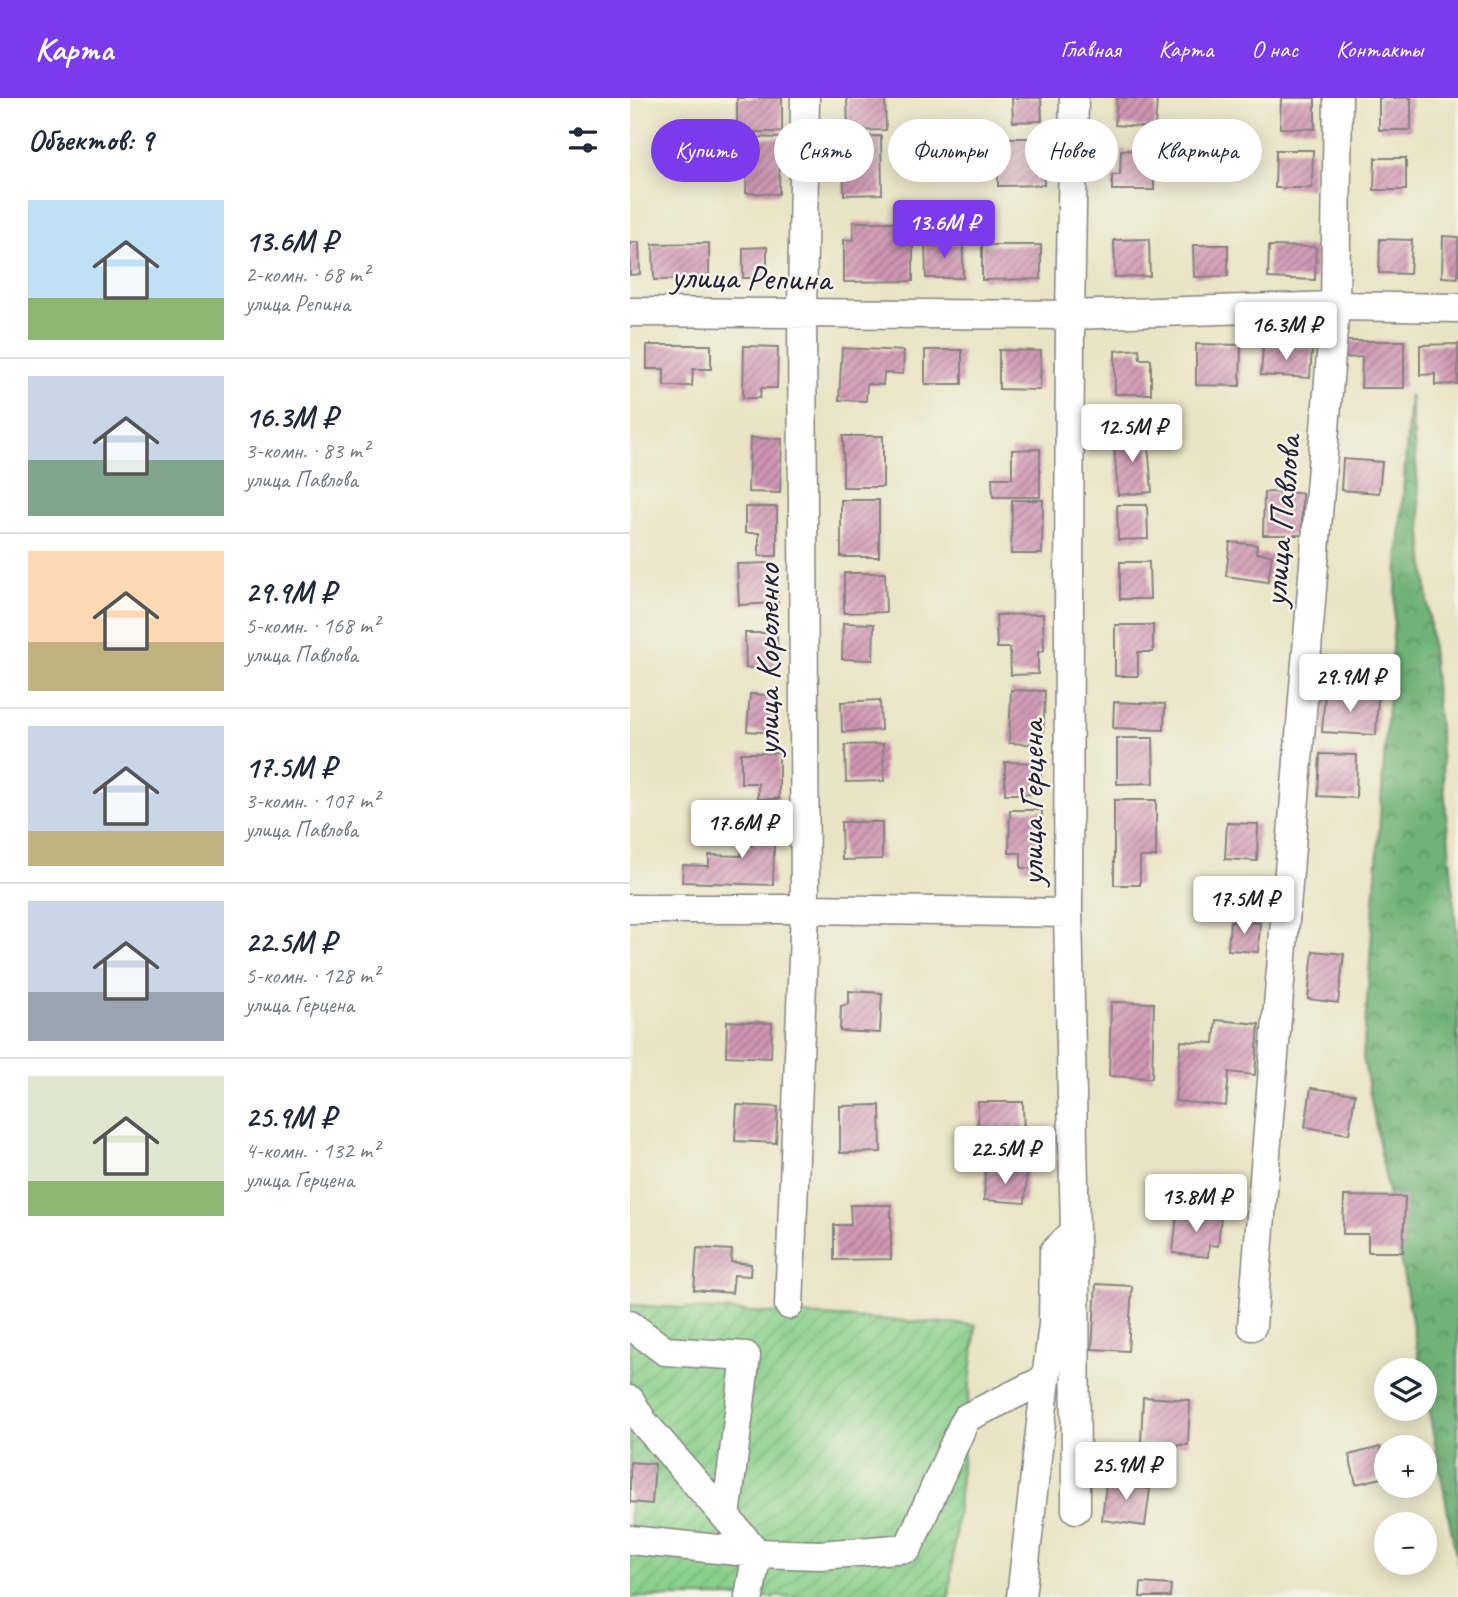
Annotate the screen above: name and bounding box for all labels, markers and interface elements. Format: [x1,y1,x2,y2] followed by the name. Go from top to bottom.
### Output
[35,28,114,70] text: Карта
[1060,34,1121,64] text: Главная
[1159,34,1213,64] text: Карта
[1251,34,1298,64] text: О нас
[1336,34,1423,64] text: Контакты
[651,119,760,182] chip: Купить
[774,119,874,182] chip: Снять
[888,119,1011,182] chip: Фильтры
[1025,119,1118,182] chip: Новое
[1132,119,1262,182] chip: Квартира
[28,121,153,159] text: Объектов: 9
[564,121,602,159] icon: filters
[879,200,1009,260] pin: 13.6M ₽
[909,208,979,237] text: 13.6M ₽
[245,222,337,260] text: 13.6M ₽
[84,228,168,312] icon: home
[669,254,834,301] street label: улица Репина
[245,260,369,289] text: 2-комн. · 68 m²
[245,289,350,318] text: улица Репина
[1221,302,1351,362] pin: 16.3M ₽
[1251,310,1321,339] text: 16.3M ₽
[245,398,337,436] text: 16.3M ₽
[84,404,168,488] icon: home
[1067,404,1197,464] pin: 12.5M ₽
[1097,412,1167,441] text: 12.5M ₽
[1251,431,1312,610] street label: улица Павлова
[245,436,369,465] text: 3-комн. · 83 m²
[245,465,358,494] text: улица Павлова
[745,563,790,758] street label: улица Короленко
[245,573,335,611] text: 29.9M ₽
[84,579,168,663] icon: home
[245,611,379,640] text: 5-комн. · 168 m²
[245,640,358,669] text: улица Павлова
[1285,654,1415,714] pin: 29.9M ₽
[1315,662,1385,691] text: 29.9M ₽
[1009,717,1054,888] street label: улица Герцена
[245,748,335,786] text: 17.5M ₽
[84,754,168,838] icon: home
[245,786,379,815] text: 3-комн. · 107 m²
[677,800,807,860] pin: 17.6M ₽
[707,808,777,837] text: 17.6M ₽
[245,815,358,844] text: улица Павлова
[1179,876,1309,936] pin: 17.5M ₽
[1209,884,1279,913] text: 17.5M ₽
[245,923,336,961] text: 22.5M ₽
[84,929,168,1013] icon: home
[245,961,379,990] text: 5-комн. · 128 m²
[245,990,354,1019] text: улица Герцена
[245,1098,335,1136] text: 25.9M ₽
[84,1104,168,1188] icon: home
[940,1126,1070,1186] pin: 22.5M ₽
[970,1134,1040,1163] text: 22.5M ₽
[245,1136,379,1165] text: 4-комн. · 132 m²
[245,1165,354,1194] text: улица Герцена
[1131,1174,1261,1234] pin: 13.8M ₽
[1161,1182,1231,1211] text: 13.8M ₽
[1374,1358,1437,1575] map controls
[1374,1358,1437,1421] button: layers
[1374,1435,1437,1498] button: +
[1061,1442,1191,1502] pin: 25.9M ₽
[1091,1450,1161,1479] text: 25.9M ₽
[1374,1512,1437,1575] button: −

